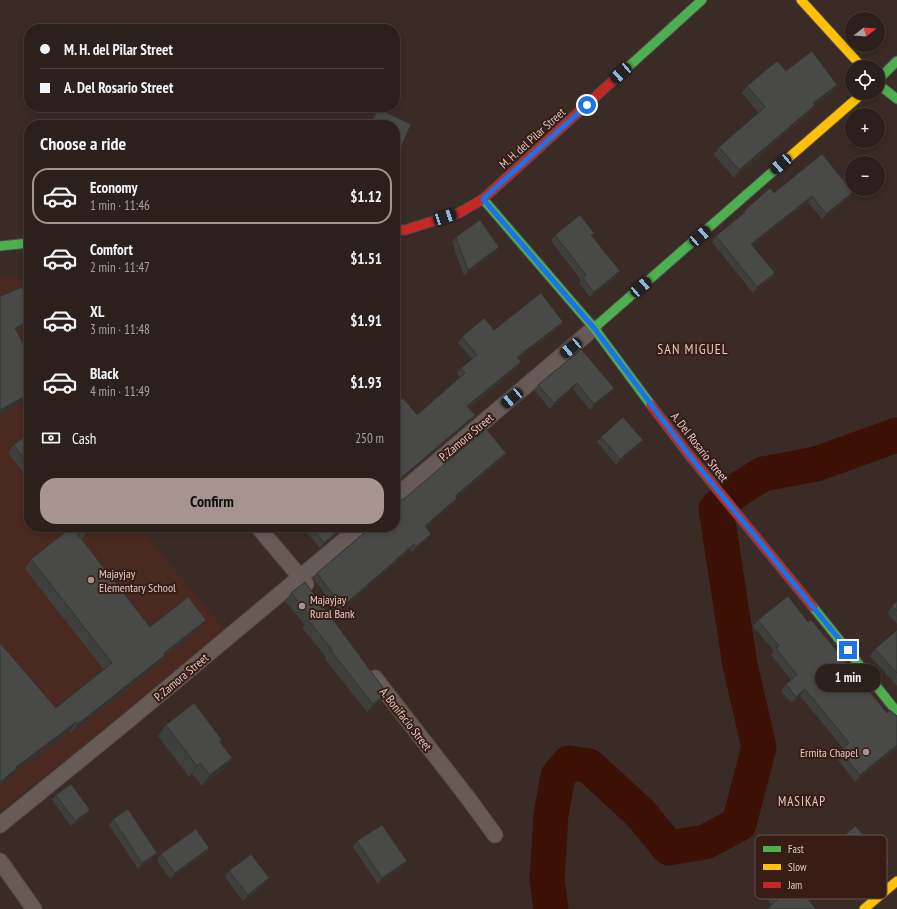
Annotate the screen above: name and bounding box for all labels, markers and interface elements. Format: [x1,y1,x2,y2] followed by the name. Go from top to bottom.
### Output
[845,12,885,52] north arrow
[845,12,885,196] map controls
[64,40,173,59] text: M. H. del Pilar Street
[845,60,885,100] button: locate
[608,61,634,85] car
[64,78,173,97] text: A. Del Rosario Street
[578,96,596,114] route start
[496,104,569,172] street label: M. H. del Pilar Street
[845,108,885,148] button: +
[40,132,126,155] text: Choose a ride
[768,152,794,176] car
[845,156,885,196] button: −
[42,178,78,214] icon: car
[90,178,138,197] text: Economy
[350,187,382,206] text: $1.12
[90,197,150,214] text: 1 min · 11:46
[432,208,458,226] car
[687,224,713,248] car
[42,240,78,276] icon: car
[90,240,133,259] text: Comfort
[350,249,382,268] text: $1.51
[90,259,150,276] text: 2 min · 11:47
[628,275,654,299] car
[42,302,78,338] icon: car
[90,302,104,321] text: XL
[350,311,382,330] text: $1.91
[90,321,150,338] text: 3 min · 11:48
[558,336,584,360] car
[657,340,729,358] district label: SAN MIGUEL
[42,364,78,400] icon: car
[90,364,119,383] text: Black
[350,373,382,392] text: $1.93
[90,383,150,400] text: 4 min · 11:49
[499,386,525,410] car
[668,409,732,485] street label: A. Del Rosario Street
[436,410,497,464] street label: P. Zamora Street
[40,427,62,449] icon: cash
[72,429,96,448] text: Cash
[355,430,384,447] text: 250 m
[40,478,384,524] button: Confirm
[99,566,176,595] place label: Majayjay Elementary School
[86,575,96,585] marker: Majayjay Elementary School
[310,592,355,621] place label: Majayjay Rural Bank
[297,601,307,611] marker: Majayjay Rural Bank
[839,641,857,659] route end
[151,650,212,704] street label: P. Zamora Street
[815,664,881,692] callout: 1 min
[835,669,861,686] text: 1 min
[377,684,436,754] street label: A. Bonifacio Street
[800,745,858,760] place label: Ermita Chapel
[861,747,871,757] marker: Ermita Chapel
[778,793,826,810] district label: MASIKAP
[755,835,887,899] legend
[788,842,804,856] text: Fast
[788,860,807,874] text: Slow
[787,878,802,892] text: Jam

